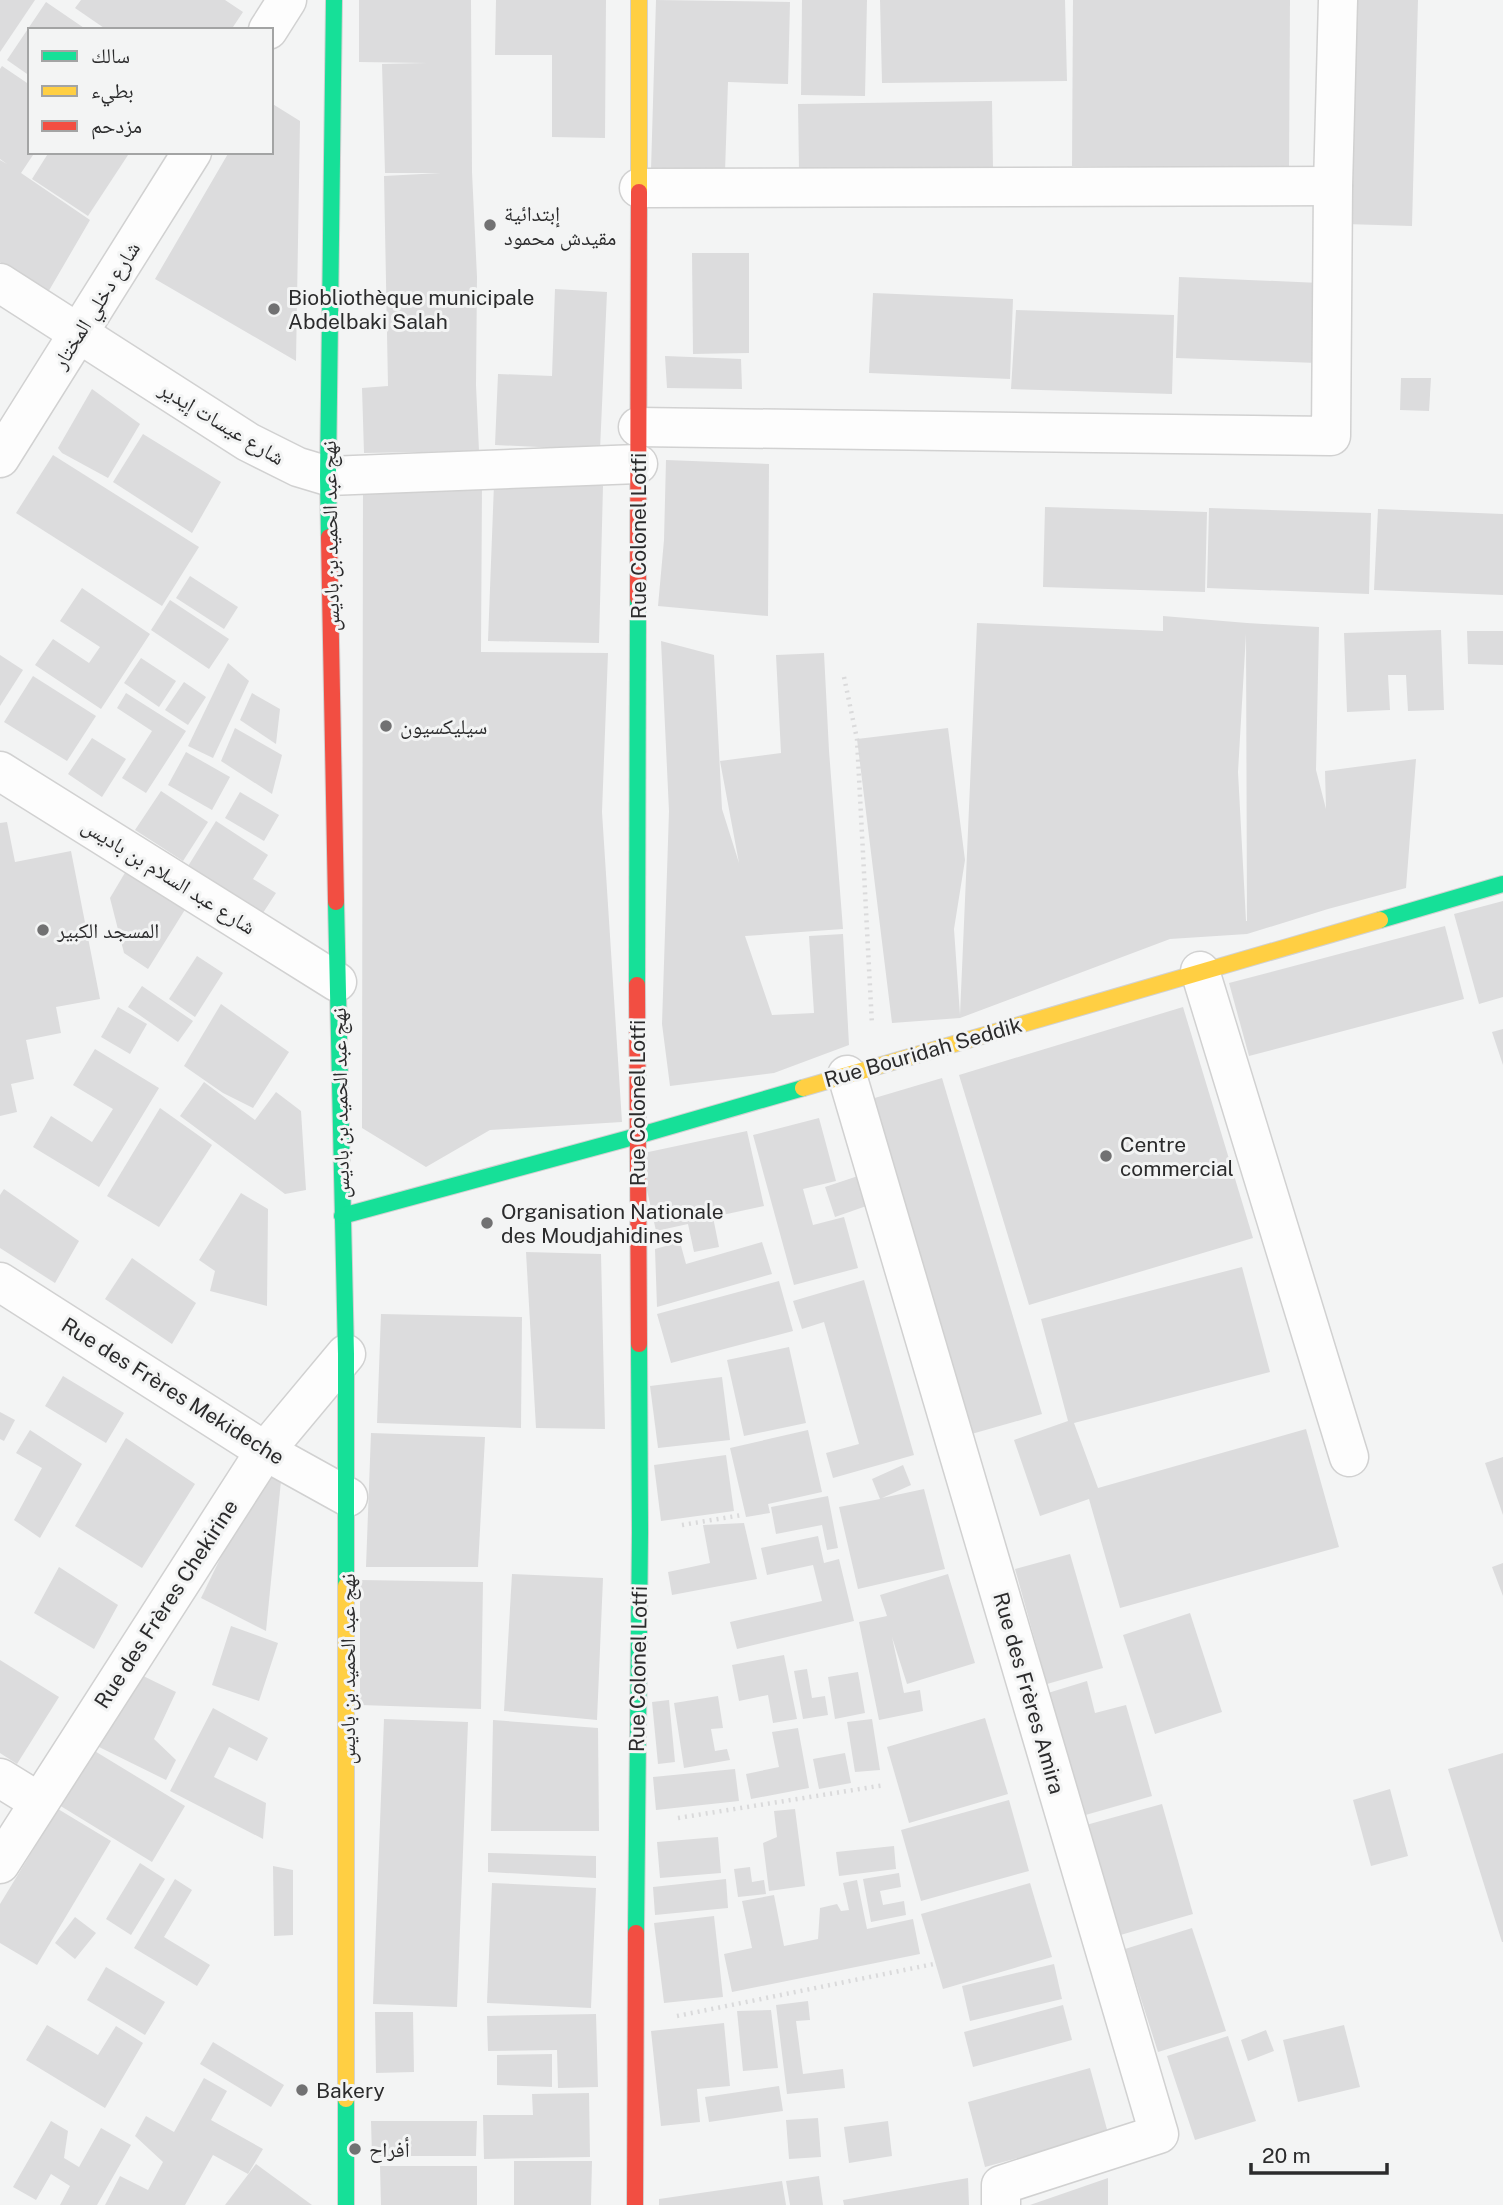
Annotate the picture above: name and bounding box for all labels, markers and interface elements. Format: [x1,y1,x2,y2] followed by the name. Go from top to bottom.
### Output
[28,28,273,154] legend
[91,43,130,68] text: سالك
[91,78,134,107] text: بطيء
[91,113,142,140] text: مزدحم
[504,201,616,251] place label: إبتدائية مقيدش محمود
[482,217,498,233] marker: إبتدائية مقيدش محمود
[46,237,149,376] street label: شارع دخلي المختار
[288,285,534,334] place label: Biobliothèque municipale Abdelbaki Salah
[266,301,282,317] marker: Biobliothèque municipale Abdelbaki Salah
[153,375,289,472] street label: شارع عيسات إيدير
[316,440,345,632] street label: نهج عبد الحميد بن باديس
[626,453,651,619] street label: Rue Colonel Lotfi
[400,714,487,739] place label: سيليكسيون
[378,718,394,734] marker: سيليكسيون
[77,812,260,941] street label: شارع عبد السلام بن باديس
[56,918,159,943] place label: المسجد الكبير
[35,922,51,938] marker: المسجد الكبير
[326,1007,355,1199] street label: نهج عبد الحميد بن باديس
[821,1012,1025,1092] street label: Rue Bouridah Seddik
[625,1020,650,1186] street label: Rue Colonel Lotfi
[1120,1132,1234,1181] place label: Centre commercial
[1098,1148,1114,1164] marker: Centre commercial
[501,1199,724,1248] place label: Organisation Nationale des Moudjahidines
[479,1215,495,1231] marker: Organisation Nationale des Moudjahidines
[57,1312,289,1470] street label: Rue des Frères Mekideche
[89,1495,243,1713] street label: Rue des Frères Chekirine
[335,1574,361,1764] street label: نهج عبد الحميد بن باديس
[624,1586,652,1752] street label: Rue Colonel Lotfi
[988,1589,1070,1797] street label: Rue des Frères Amira
[316,2078,385,2103] place label: Bakery
[294,2082,310,2098] marker: Bakery
[1251,2132,1388,2176] scale bar
[369,2137,410,2163] place label: أفراح
[347,2141,363,2157] marker: أفراح
[1262,2143,1311,2168] text: 20 m

